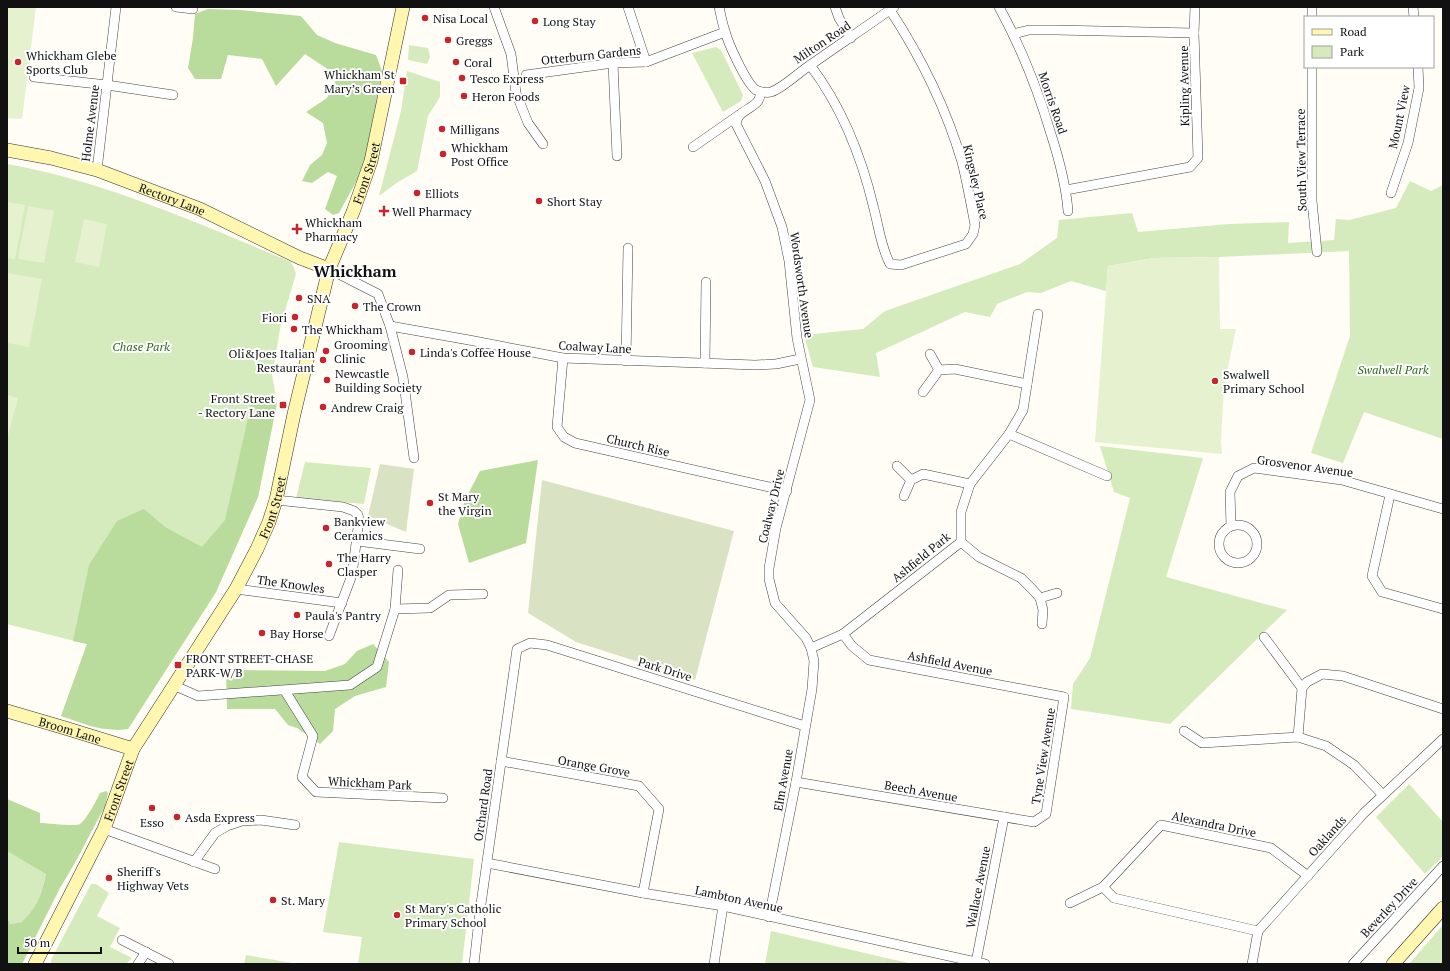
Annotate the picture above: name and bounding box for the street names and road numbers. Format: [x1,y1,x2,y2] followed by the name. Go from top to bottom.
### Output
[791,17,854,67] street label: Milton Road
[540,42,642,68] street label: Otterburn Gardens
[1176,45,1192,127] street label: Kipling Avenue
[1035,70,1071,136] street label: Morris Road
[78,84,102,162] street label: Holme Avenue
[1385,84,1413,150] street label: Mount View
[1293,108,1309,212] street label: South View Terrace
[349,140,382,206] street label: Front Street
[960,143,992,221] street label: Kingsley Place
[137,179,208,218] street label: Rectory Lane
[787,231,817,339] street label: Wordsworth Avenue
[558,338,632,356] street label: Coalway Lane
[605,430,671,460] street label: Church Rise
[1256,452,1354,480] street label: Grosvenor Avenue
[755,467,787,545] street label: Coalway Drive
[255,474,288,540] street label: Front Street
[889,528,954,585] street label: Ashfield Park
[256,572,326,596] street label: The Knowles
[906,647,994,679] street label: Ashfield Avenue
[636,654,694,684] street label: Park Drive
[1028,707,1058,805] street label: Tyne View Avenue
[37,713,103,746] street label: Broom Lane
[770,748,796,812] street label: Elm Avenue
[557,752,631,780] street label: Orange Grove
[100,757,136,823] street label: Front Street
[470,767,496,842] street label: Orchard Road
[328,773,413,793] street label: Whickham Park
[883,777,959,805] street label: Beech Avenue
[1170,808,1258,840] street label: Alexandra Drive
[1305,812,1349,860] street label: Oaklands
[963,845,993,929] street label: Wallace Avenue
[1357,874,1421,940] street label: Beverley Drive
[694,882,784,916] street label: Lambton Avenue

